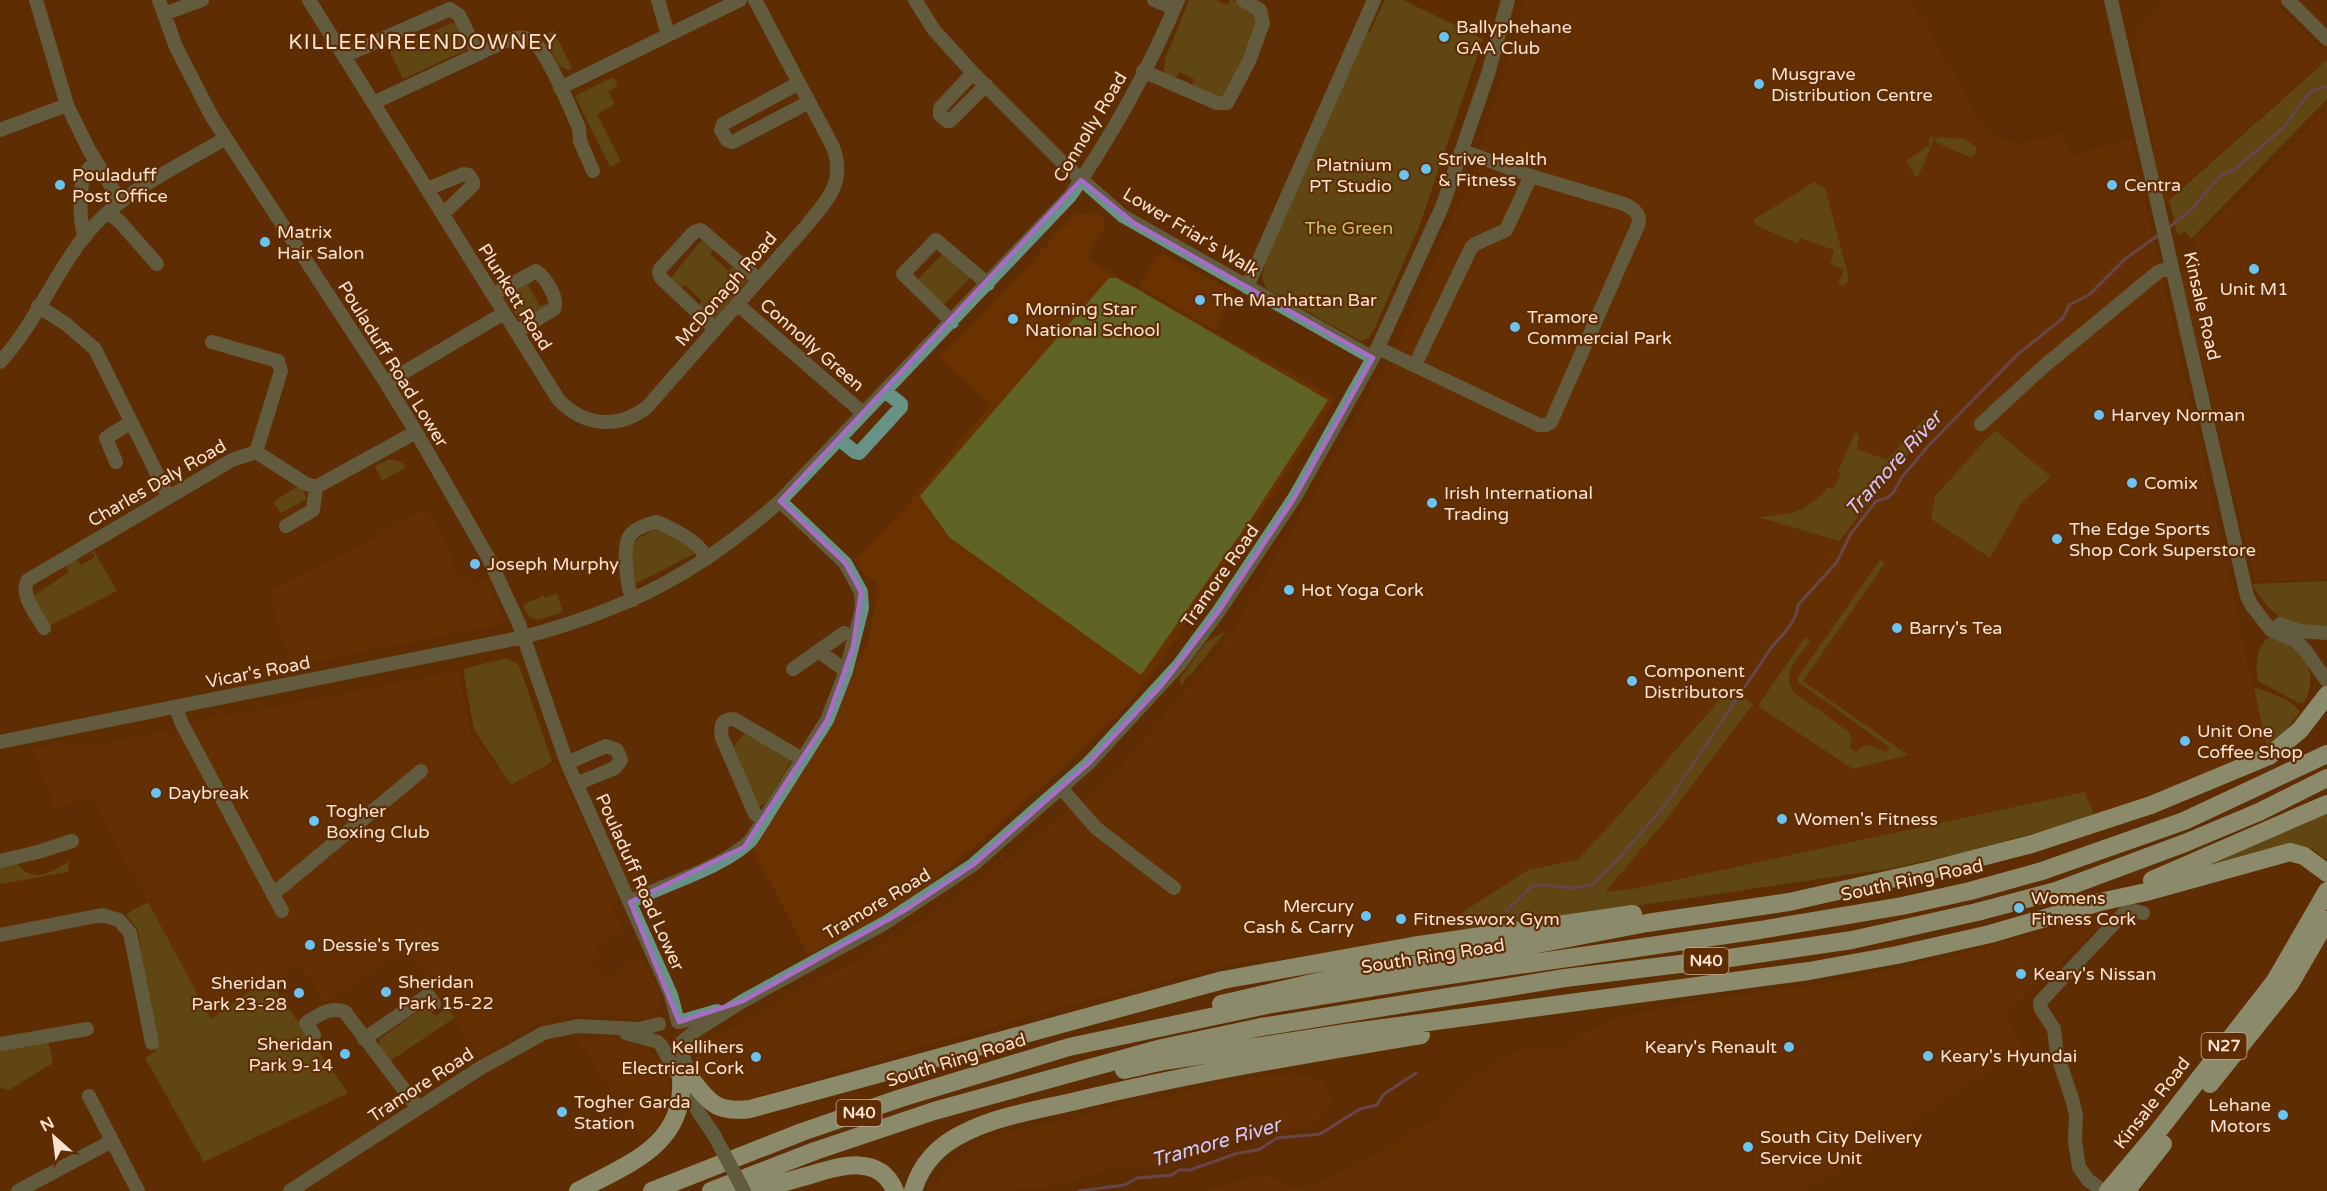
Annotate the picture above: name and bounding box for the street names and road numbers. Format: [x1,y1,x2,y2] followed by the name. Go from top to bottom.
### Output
[1048,68,1132,186] street label: Connolly Road
[1119,183,1263,281] street label: Lower Friar's Walk
[670,227,782,351] street label: McDonagh Road
[473,239,557,355] street label: Plunkett Road
[2179,250,2225,362] street label: Kinsale Road
[333,277,453,451] street label: Pouladuff Road Lower
[755,294,869,396] street label: Connolly Green
[84,434,230,532] street label: Charles Daly Road
[1176,520,1264,632] street label: Tramore Road
[204,651,312,693] street label: Vicar's Road
[591,790,689,974] street label: Pouladuff Road Lower
[1839,854,1985,906] street label: South Ring Road
[819,863,935,945] street label: Tramore Road
[1360,934,1506,978] street label: South Ring Road
[1684,948,1728,974] road number: N40
[883,1028,1029,1092] street label: South Ring Road
[2202,1033,2246,1059] road number: N27
[364,1043,478,1127] street label: Tramore Road
[2109,1053,2195,1153] street label: Kinsale Road
[836,1100,882,1126] road number: N40

